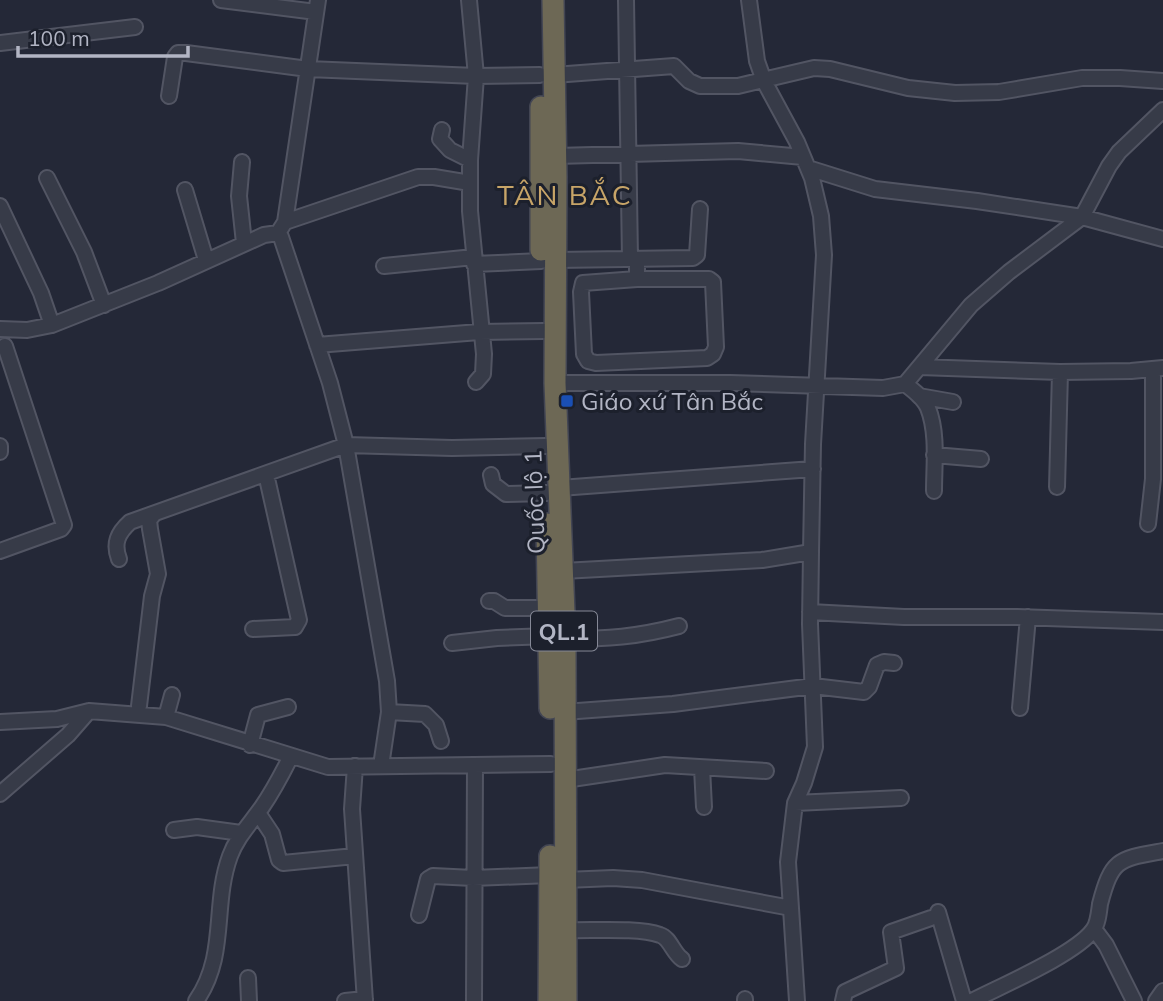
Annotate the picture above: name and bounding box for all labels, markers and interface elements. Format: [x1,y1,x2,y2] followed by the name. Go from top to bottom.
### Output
[18,14,187,58] scale bar
[28,25,90,51] text: 100 m
[497,177,633,212] district label: TÂN BẮC
[581,386,764,416] place label: Giáo xứ Tân Bắc
[559,393,575,409] marker: Giáo xứ Tân Bắc
[517,449,551,555] street label: Quốc lộ 1
[531,611,597,650] road number: QL.1

